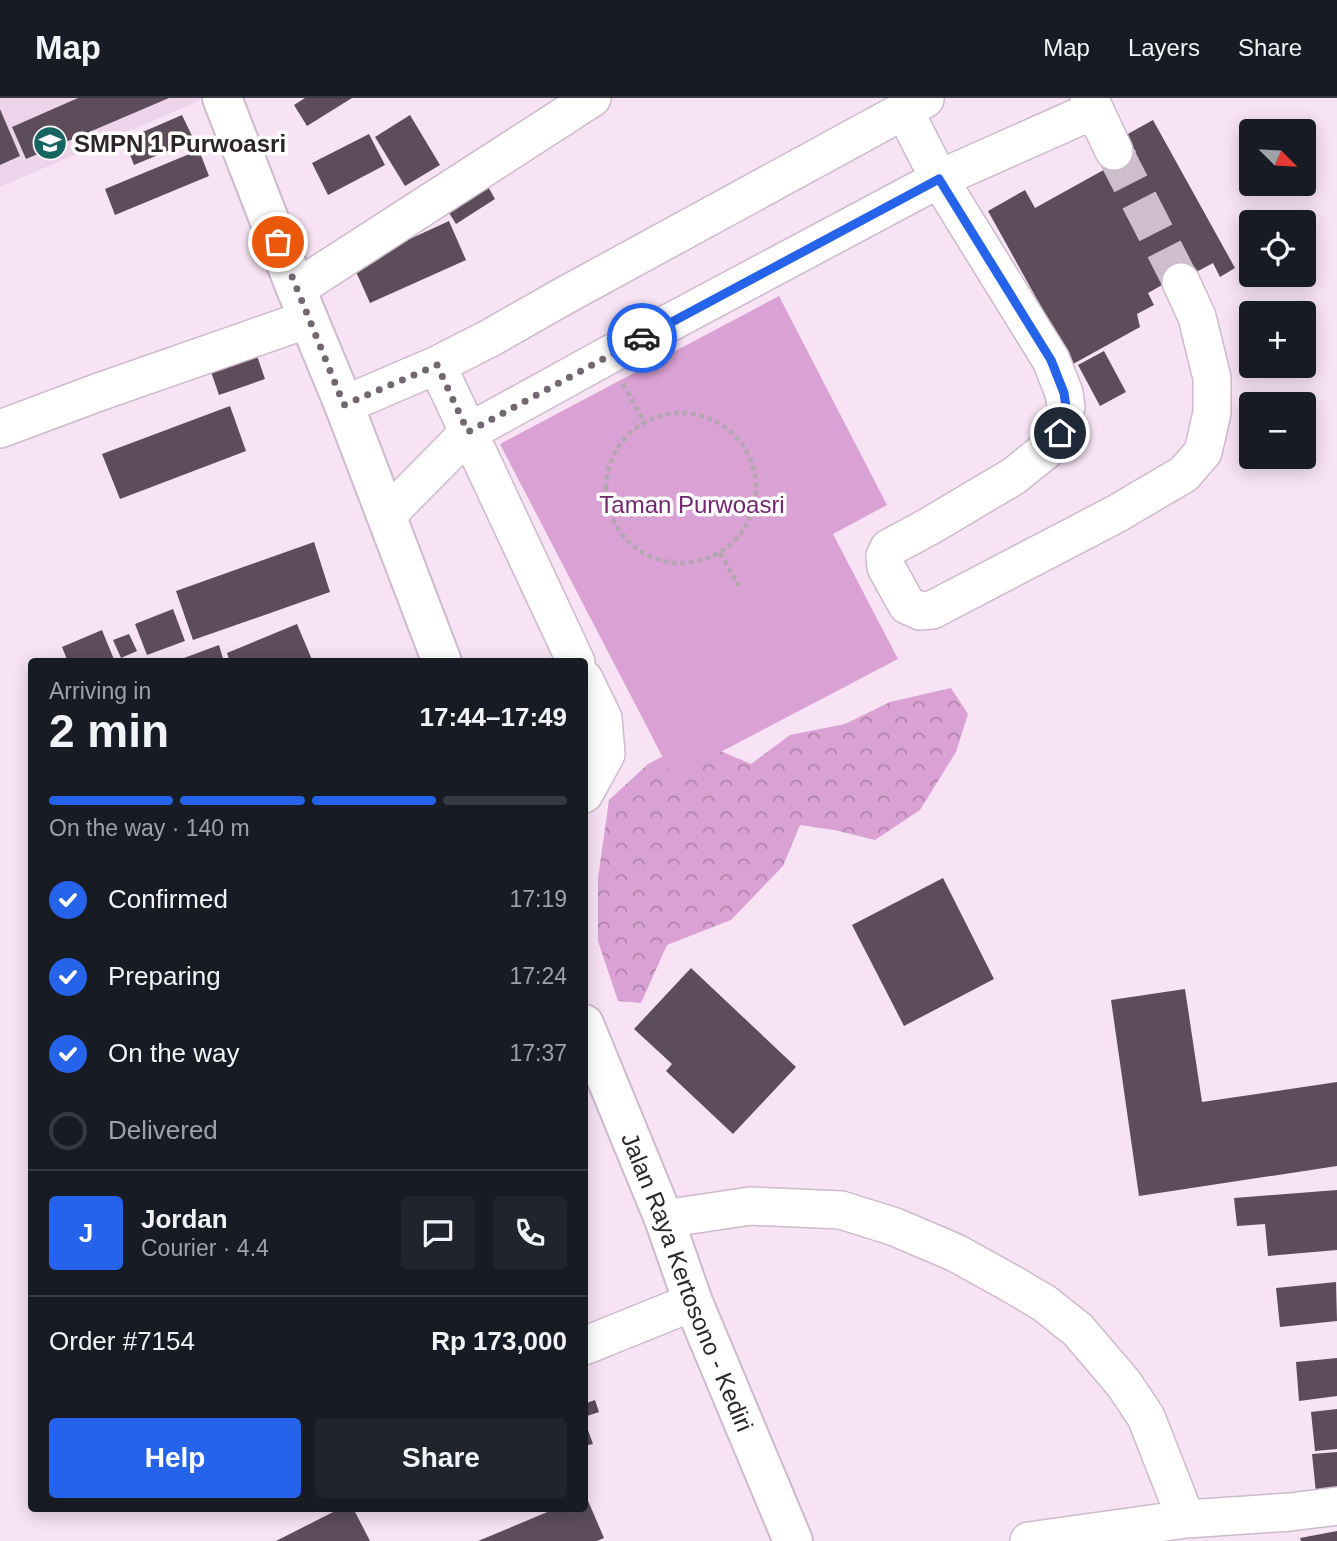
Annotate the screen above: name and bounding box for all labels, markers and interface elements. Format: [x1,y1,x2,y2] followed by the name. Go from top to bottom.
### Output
[35,29,101,66] text: Map
[1043,34,1090,61] text: Map
[1128,34,1200,61] text: Layers
[1238,34,1302,61] text: Share
[1239,119,1316,196] north arrow
[1239,119,1316,469] map controls
[31,124,69,162] school or university icon: SMPN 1 Purwoasri
[74,130,286,157] place label: SMPN 1 Purwoasri
[1239,210,1316,287] button: locate
[248,212,308,272] pin
[259,223,297,261] icon: bag
[1239,301,1316,378] button: +
[607,303,677,373] courier
[623,319,661,357] icon: car
[1239,392,1316,469] button: −
[1030,403,1090,463] pin
[1041,414,1079,452] icon: home
[599,491,785,518] park label: Taman Purwoasri
[49,678,151,704] text: Arriving in
[420,702,567,732] text: 17:44–17:49
[49,705,169,757] text: 2 min
[49,815,250,841] text: On the way · 140 m
[49,881,87,919] icon: check
[108,884,228,914] text: Confirmed
[509,886,567,912] text: 17:19
[49,958,87,996] icon: check
[108,961,221,991] text: Preparing
[509,963,567,989] text: 17:24
[49,1035,87,1073] icon: check
[108,1038,240,1068] text: On the way
[509,1040,567,1066] text: 17:37
[108,1115,218,1145] text: Delivered
[616,1128,759,1435] street label: Jalan Raya Kertosono - Kediri
[401,1196,475,1270] button: chat
[493,1196,567,1270] button: phone
[141,1204,228,1234] text: Jordan
[79,1218,93,1248] text: J
[141,1235,269,1261] text: Courier · 4.4
[49,1326,195,1356] text: Order #7154
[431,1326,567,1356] text: Rp 173,000
[49,1418,301,1498] button: Help
[315,1418,567,1498] button: Share

